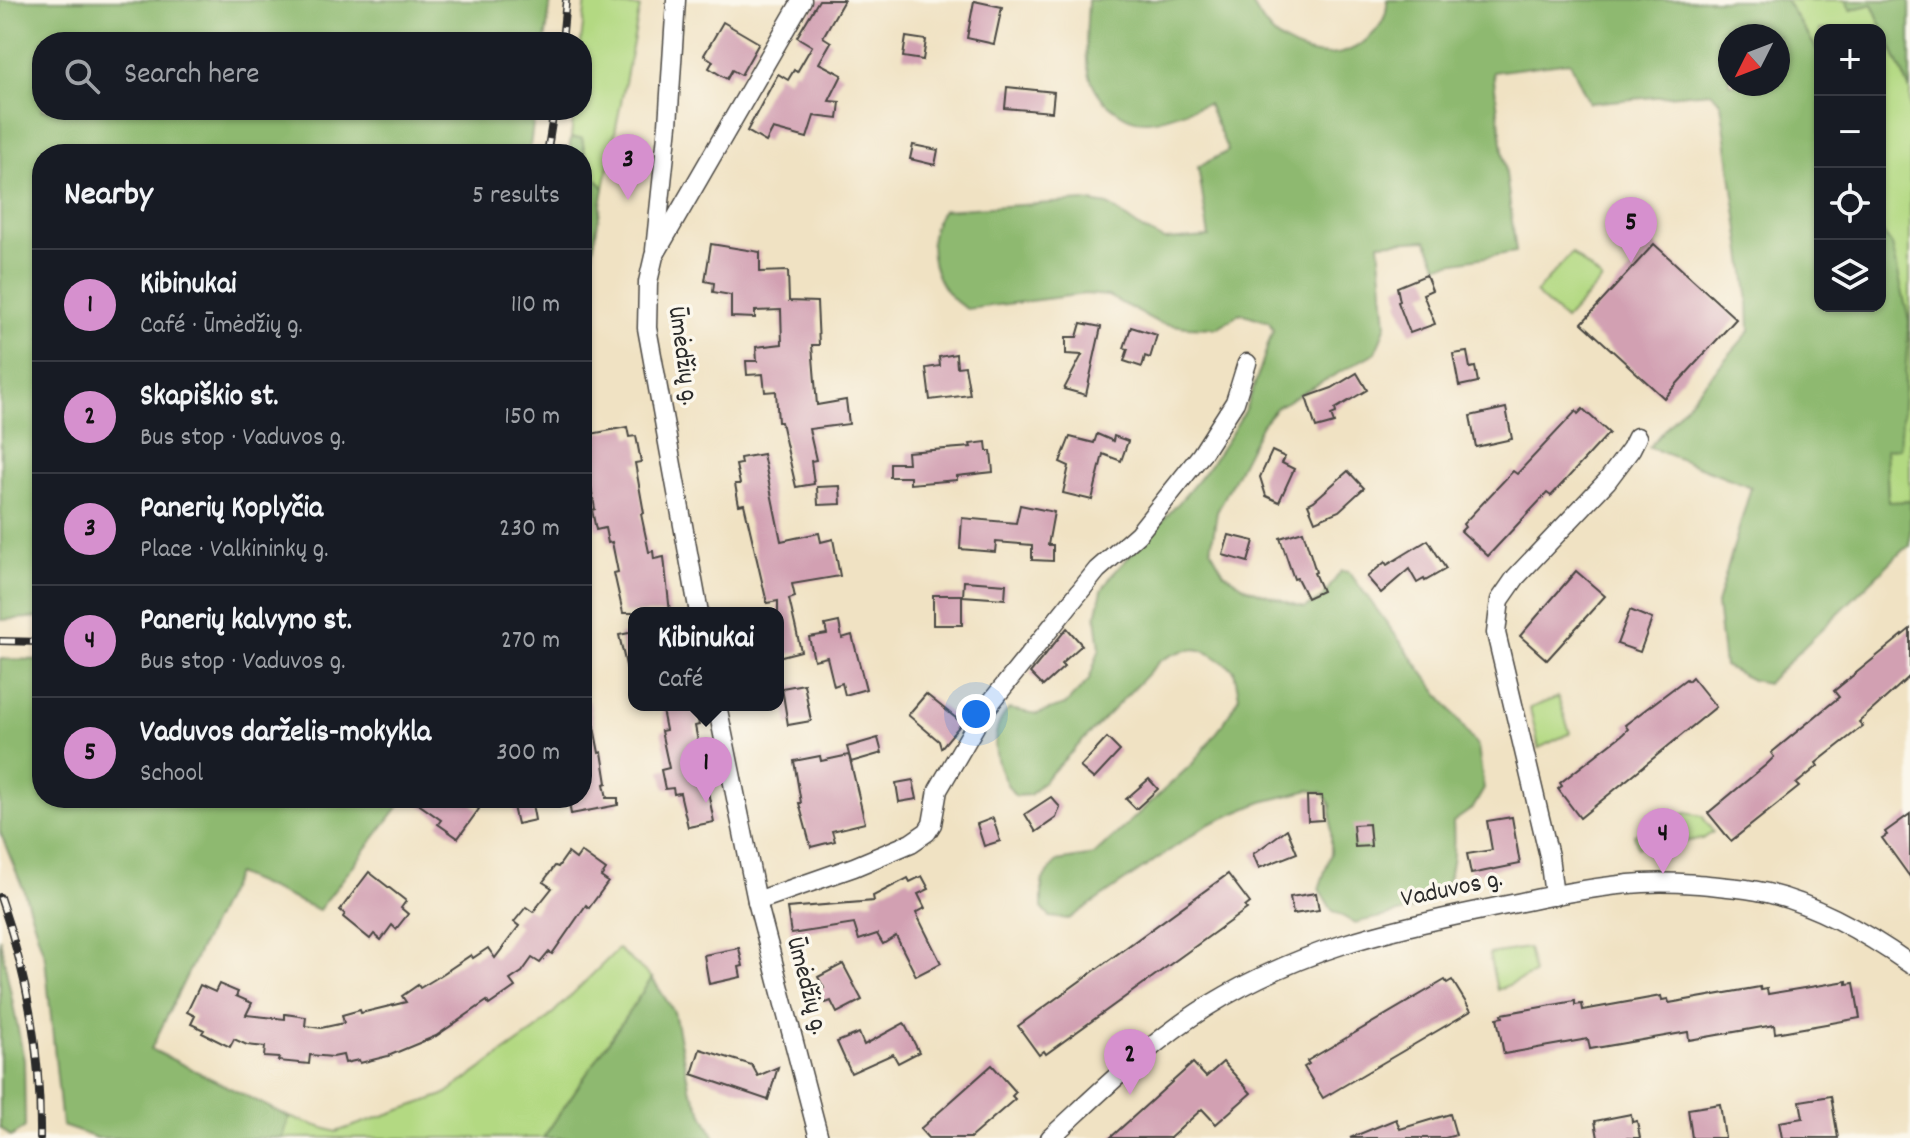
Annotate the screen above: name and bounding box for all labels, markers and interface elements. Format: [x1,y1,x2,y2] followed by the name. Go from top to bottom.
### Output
[1718,24,1790,96] north arrow
[1814,24,1886,312] map controls
[1814,24,1886,96] button: +
[32,32,592,120] search box
[60,54,104,98] icon: search
[124,55,260,98] text: Search here
[1814,96,1886,168] button: −
[602,134,654,200] pin: 3
[1814,168,1886,240] button: locate
[64,172,153,221] text: Nearby
[472,178,560,215] text: 5 results
[1605,197,1657,263] pin: 5
[1814,240,1886,312] button: layers
[140,265,236,308] text: Kibinukai
[87,287,93,324] text: 1
[511,287,560,324] text: 110 m
[657,304,707,408] street label: Ūmėdžių g.
[140,308,303,345] text: Café · Ūmėdžių g.
[140,377,279,420] text: Skapiškio st.
[84,399,96,436] text: 2
[504,399,560,436] text: 150 m
[140,420,346,457] text: Bus stop · Vaduvos g.
[140,489,323,532] text: Panerių Koplyčia
[84,511,96,548] text: 3
[499,511,560,548] text: 230 m
[140,532,329,569] text: Place · Valkininkų g.
[140,601,352,644] text: Panerių kalvyno st.
[628,607,784,711] popup
[658,619,754,662] text: Kibinukai
[85,623,95,660] text: 4
[501,623,560,660] text: 270 m
[140,644,346,681] text: Bus stop · Vaduvos g.
[658,662,703,699] text: Café
[956,694,996,734] your location
[140,713,431,756] text: Vaduvos darželis-mokykla
[84,735,96,772] text: 5
[496,735,560,772] text: 300 m
[680,737,732,803] pin: 1
[140,756,203,793] text: School
[1637,808,1689,874] pin: 4
[1398,861,1506,919] street label: Vaduvos g.
[775,933,837,1039] street label: Ūmėdžių g.
[1104,1029,1156,1095] pin: 2

